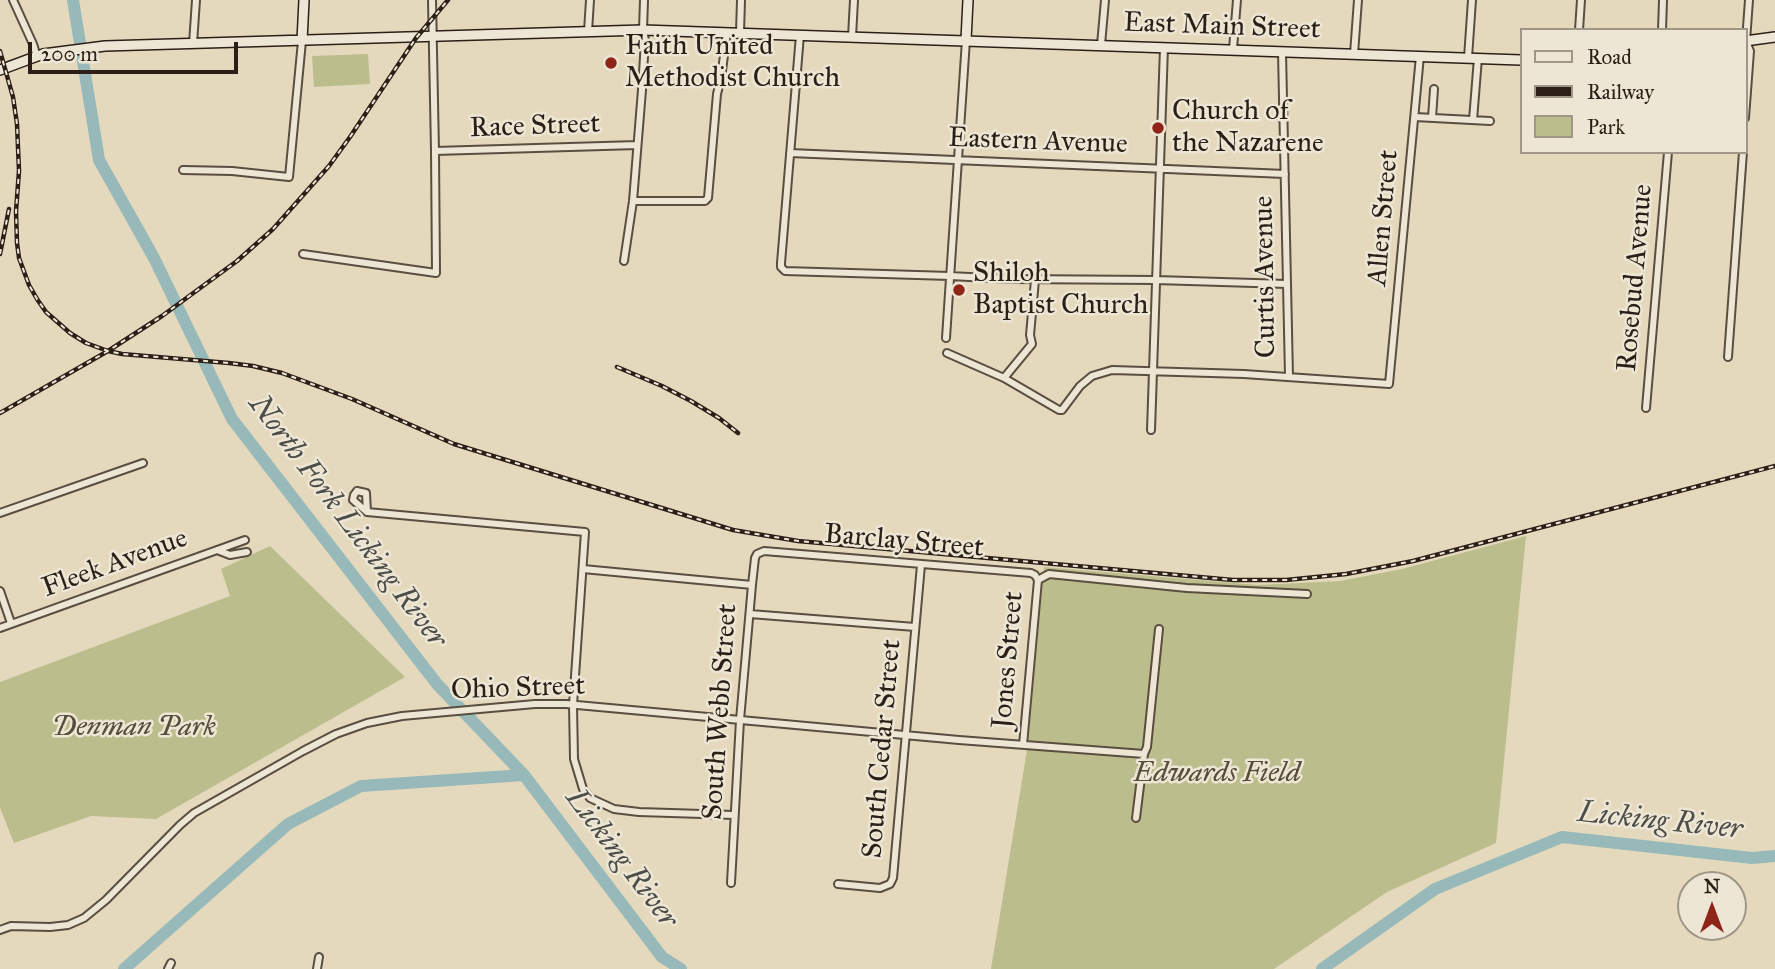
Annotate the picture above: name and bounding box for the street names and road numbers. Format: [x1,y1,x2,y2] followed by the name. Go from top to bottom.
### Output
[1123,7,1321,47] street label: East Main Street
[469,108,601,146] street label: Race Street
[948,122,1128,162] street label: Eastern Avenue
[1361,149,1407,287] street label: Allen Street
[1611,183,1661,373] street label: Rosebud Avenue
[1248,196,1284,358] street label: Curtis Avenue
[823,518,985,566] street label: Barclay Street
[38,522,192,606] street label: Fleek Avenue
[986,590,1032,730] street label: Jones Street
[697,603,745,821] street label: South Webb Street
[857,638,909,860] street label: South Cedar Street
[450,670,586,708] street label: Ohio Street

